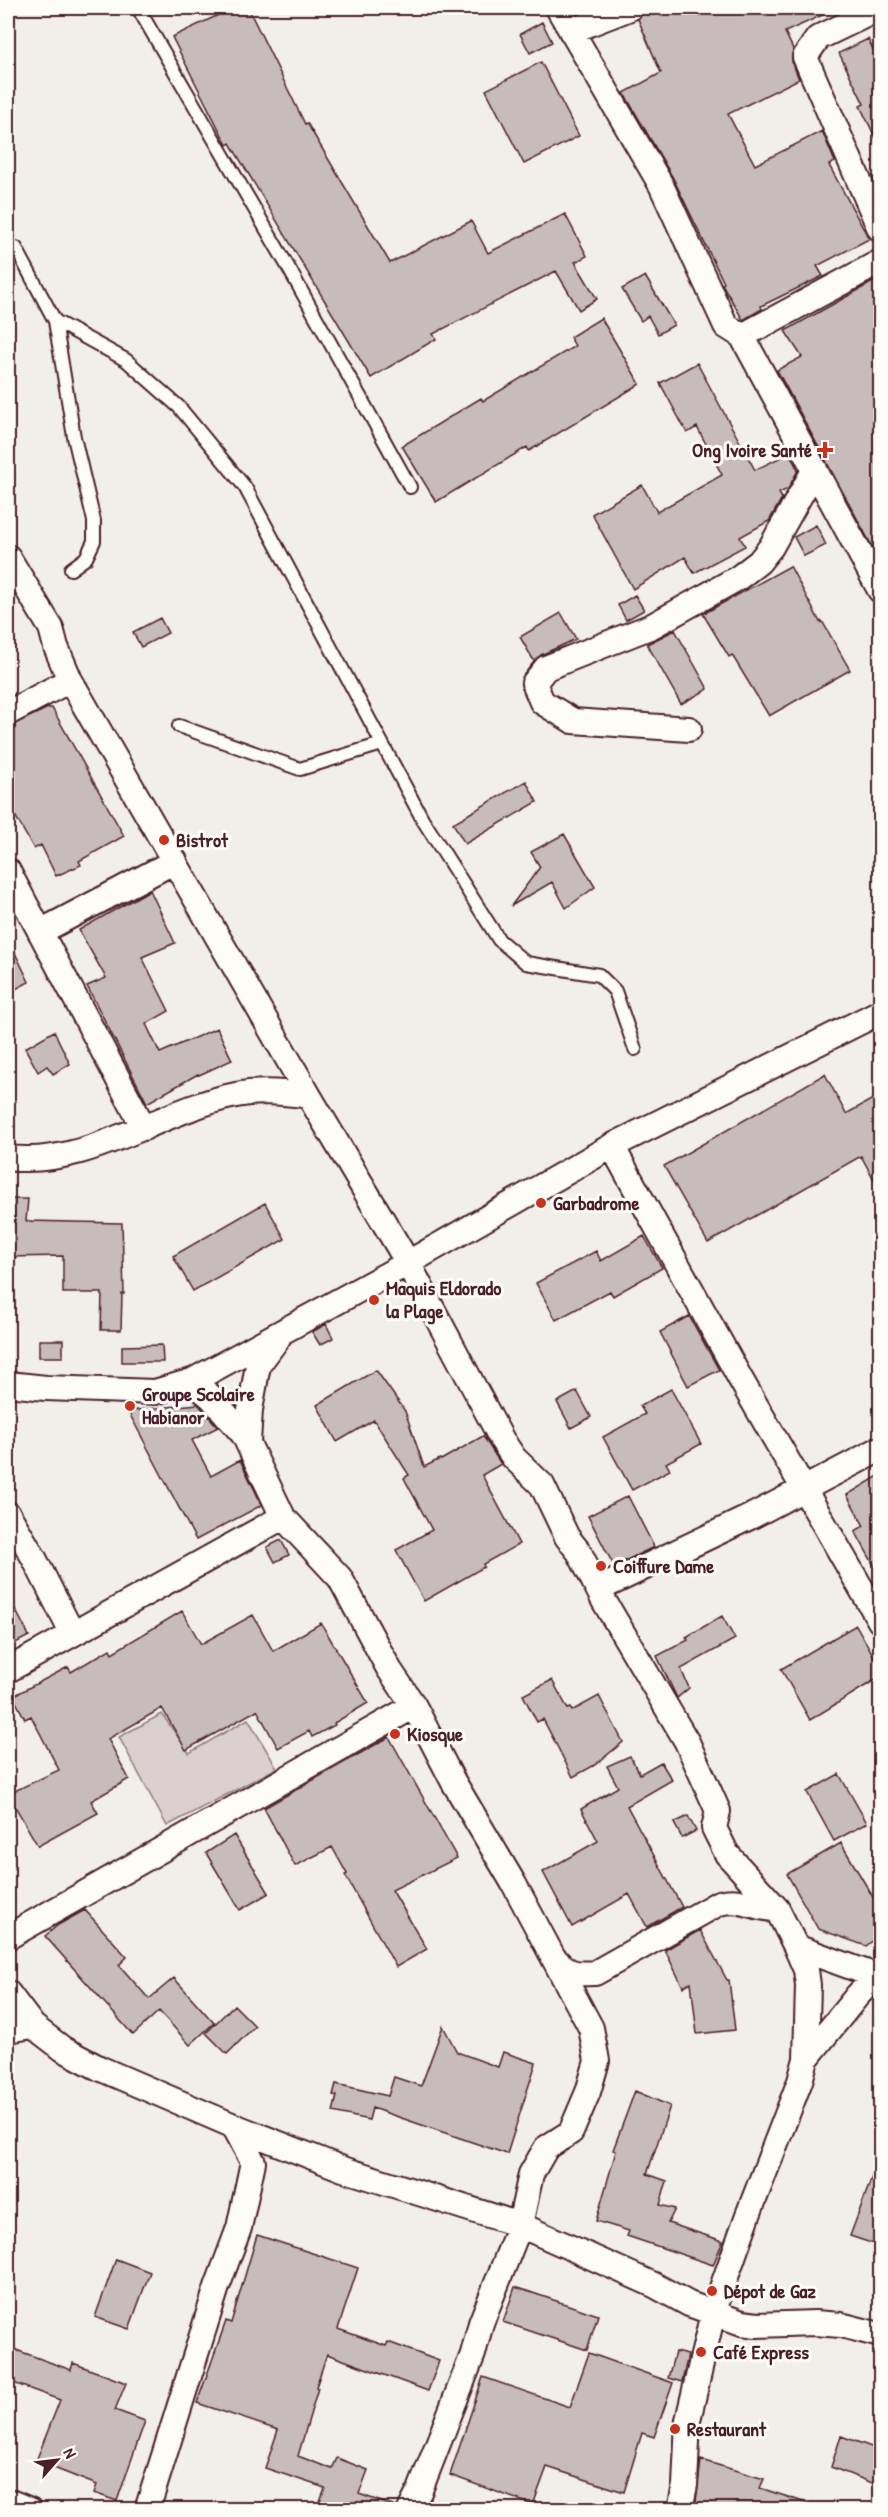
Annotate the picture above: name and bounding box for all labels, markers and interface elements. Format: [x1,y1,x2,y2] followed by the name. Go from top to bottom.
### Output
[692,436,812,464] place label: Ong Ivoire Santé
[816,441,834,459] marker: Ong Ivoire Santé
[176,826,229,853] place label: Bistrot
[157,833,171,847] marker: Bistrot
[553,1189,639,1216] place label: Garbadrome
[534,1196,548,1210] marker: Garbadrome
[386,1274,501,1325] place label: Maquis Eldorado la Plage
[367,1293,381,1307] marker: Maquis Eldorado la Plage
[142,1380,255,1430] place label: Groupe Scolaire Habianor
[123,1399,137,1413] marker: Groupe Scolaire Habianor
[613,1552,714,1579] place label: Coiffure Dame
[594,1559,608,1573] marker: Coiffure Dame
[407,1720,463,1748] place label: Kiosque
[388,1727,402,1741] marker: Kiosque
[724,2277,816,2305] place label: Dépot de Gaz
[705,2284,719,2298] marker: Dépot de Gaz
[713,2338,809,2366] place label: Café Express
[694,2345,708,2359] marker: Café Express
[687,2415,767,2442] place label: Restaurant
[668,2422,682,2436] marker: Restaurant
[27,2430,87,2490] north arrow
[59,2444,82,2462] text: N

